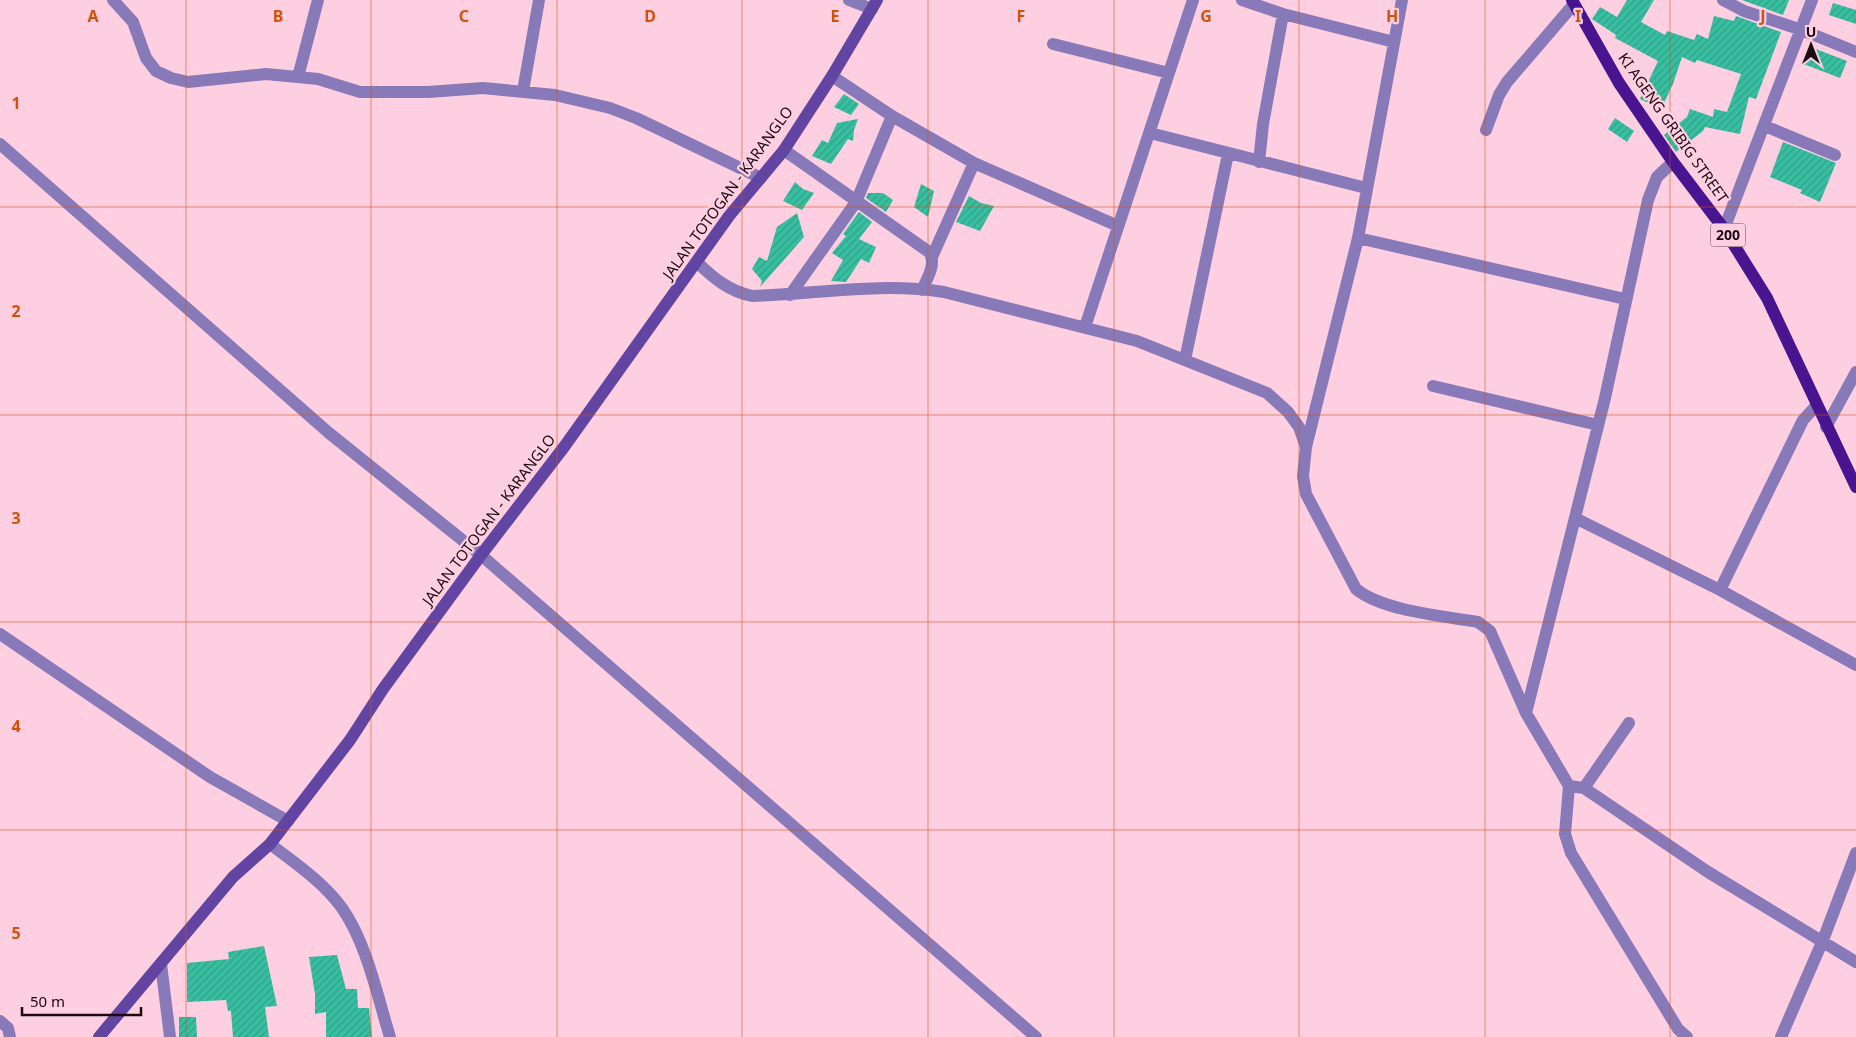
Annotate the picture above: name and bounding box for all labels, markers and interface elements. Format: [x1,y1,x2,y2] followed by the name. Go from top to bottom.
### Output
[87,5,99,27] text: A
[273,5,283,27] text: B
[459,5,469,27] text: C
[644,5,656,27] text: D
[831,5,840,27] text: E
[1017,5,1025,27] text: F
[1200,5,1212,27] text: G
[1386,5,1398,27] text: H
[1575,5,1581,27] text: I
[1758,5,1766,27] text: J
[1786,20,1836,70] north arrow
[1806,22,1816,41] text: U
[1614,48,1734,207] street label: KI AGENG GRIBIG STREET
[11,92,21,114] text: 1
[656,102,797,285] street label: JALAN TOTOGAN - KARANGLO
[1710,224,1746,246] road number: 200
[11,300,21,322] text: 2
[416,430,559,611] street label: JALAN TOTOGAN - KARANGLO
[11,507,21,529] text: 3
[11,715,21,737] text: 4
[11,922,21,944] text: 5
[22,984,141,1016] scale bar
[30,991,65,1011] text: 50 m

